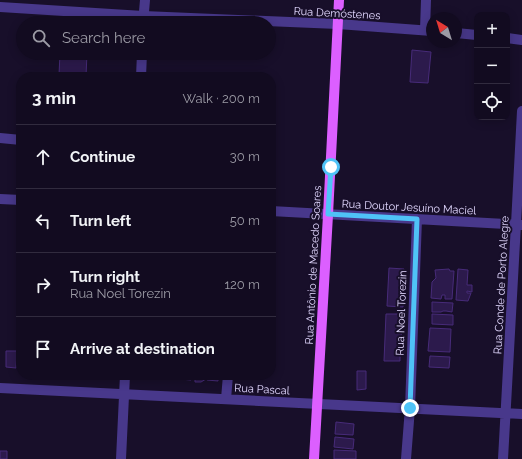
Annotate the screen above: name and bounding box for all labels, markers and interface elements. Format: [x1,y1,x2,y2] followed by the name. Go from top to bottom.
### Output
[293,5,381,22] street label: Rua Demóstenes
[426,12,462,48] north arrow
[474,12,510,120] map controls
[474,12,510,48] button: +
[16,16,276,60] search box
[30,27,52,49] icon: search
[62,29,145,47] text: Search here
[474,48,510,84] button: −
[474,84,510,120] button: locate
[32,88,76,108] text: 3 min
[183,91,260,106] text: Walk · 200 m
[32,146,54,168] icon: ahead
[70,148,135,166] text: Continue
[230,149,260,164] text: 30 m
[322,158,340,176] route start
[303,185,324,345] street label: Rua Antônio de Macedo Soares
[341,197,477,218] street label: Rua Doutor Jesuíno Maciel
[32,210,54,232] icon: left
[70,212,131,230] text: Turn left
[230,213,260,228] text: 50 m
[491,215,512,355] street label: Rua Conde de Porto Alegre
[70,268,140,286] text: Turn right
[394,270,409,356] street label: Rua Noel Torezin
[32,274,54,296] icon: right
[224,277,260,292] text: 120 m
[70,286,171,301] text: Rua Noel Torezin
[32,338,54,360] icon: arrive
[70,340,215,358] text: Arrive at destination
[234,382,290,397] street label: Rua Pascal
[401,399,419,417] route end

